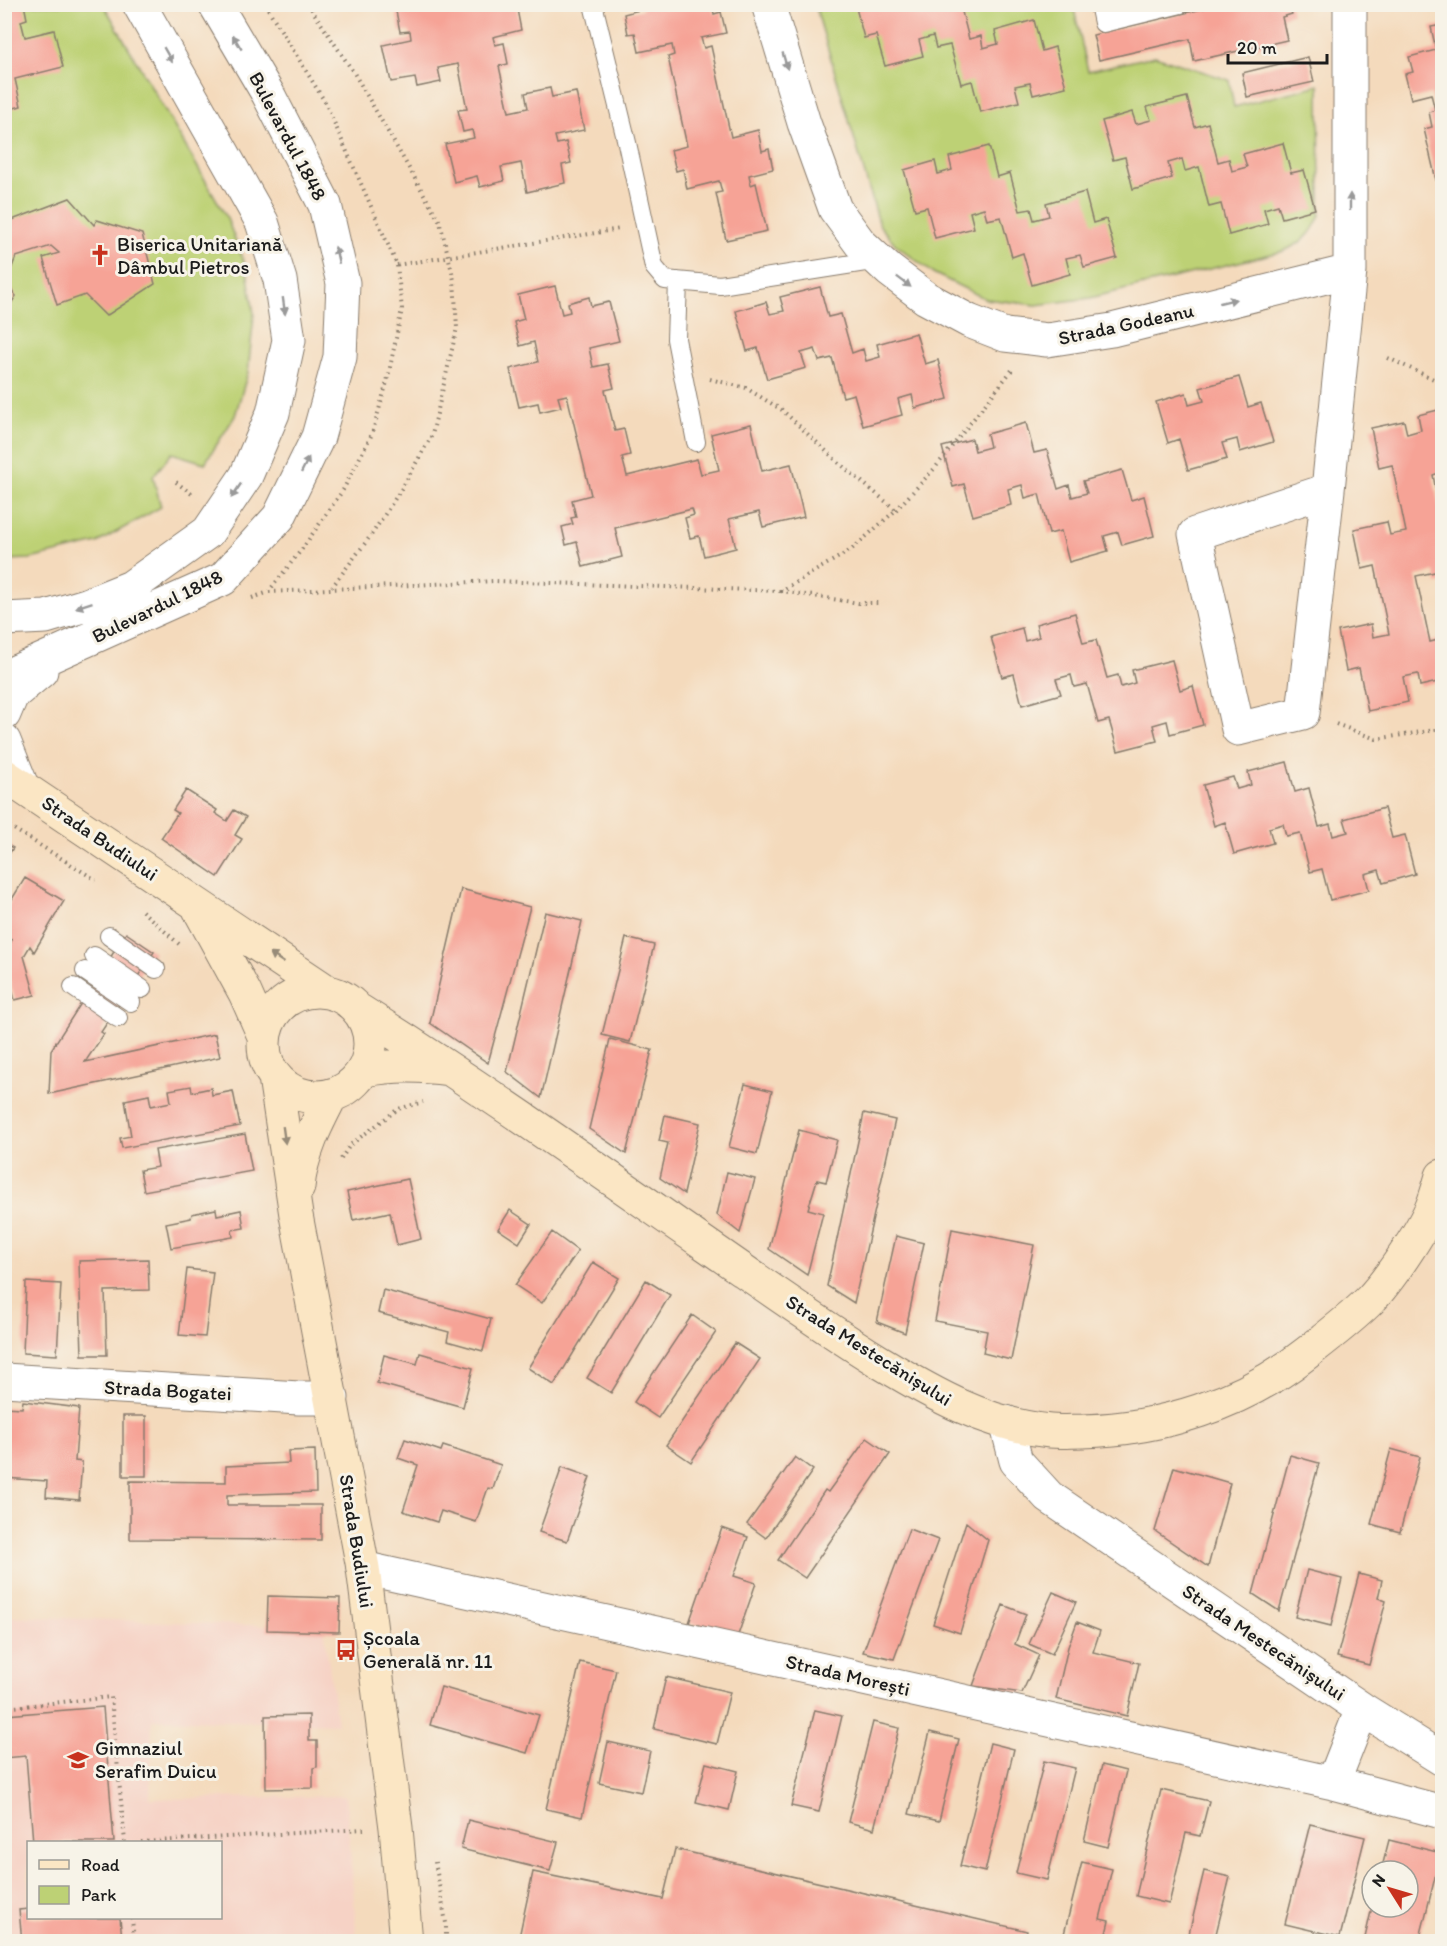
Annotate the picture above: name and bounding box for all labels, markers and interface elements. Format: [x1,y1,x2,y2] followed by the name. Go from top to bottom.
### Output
[1228,27,1327,65] scale bar
[232,34,243,50] one-way arrow
[1237,37,1277,59] text: 20 m
[163,47,173,64] one-way arrow
[781,52,790,70] one-way arrow
[244,68,332,204] street label: Bulevardul 1848
[1345,193,1355,212] one-way arrow
[117,232,283,279] place label: Biserica Unitariană Dâmbul Pietros
[88,243,112,267] church icon: Biserica Unitariană Dâmbul Pietros
[331,246,341,265] one-way arrow
[896,275,912,288] one-way arrow
[1218,296,1237,306] one-way arrow
[280,297,289,316] one-way arrow
[1056,298,1196,350] street label: Strada Godeanu
[300,456,309,473] one-way arrow
[230,482,242,498] one-way arrow
[88,564,226,648] street label: Bulevardul 1848
[75,601,93,611] one-way arrow
[37,790,163,886] street label: Strada Budiului
[268,952,285,963] one-way arrow
[280,1126,289,1145] one-way arrow
[782,1289,956,1411] street label: Strada Mestecănișului
[104,1375,232,1405] street label: Strada Bogatei
[335,1472,379,1610] street label: Strada Budiului
[1178,1579,1350,1705] street label: Strada Mestecănișului
[363,1626,492,1673] place label: Școala Generală nr. 11
[334,1638,358,1662] bus stop icon: Școala Generală nr. 11
[784,1649,912,1701] street label: Strada Morești
[95,1736,217,1783] place label: Gimnaziul Serafim Duicu
[66,1748,90,1772] school or university icon: Gimnaziul Serafim Duicu
[27,1841,222,1919] legend
[81,1854,120,1876] text: Road
[1360,1859,1420,1919] north arrow
[1368,1870,1389,1890] text: N
[81,1884,116,1906] text: Park

